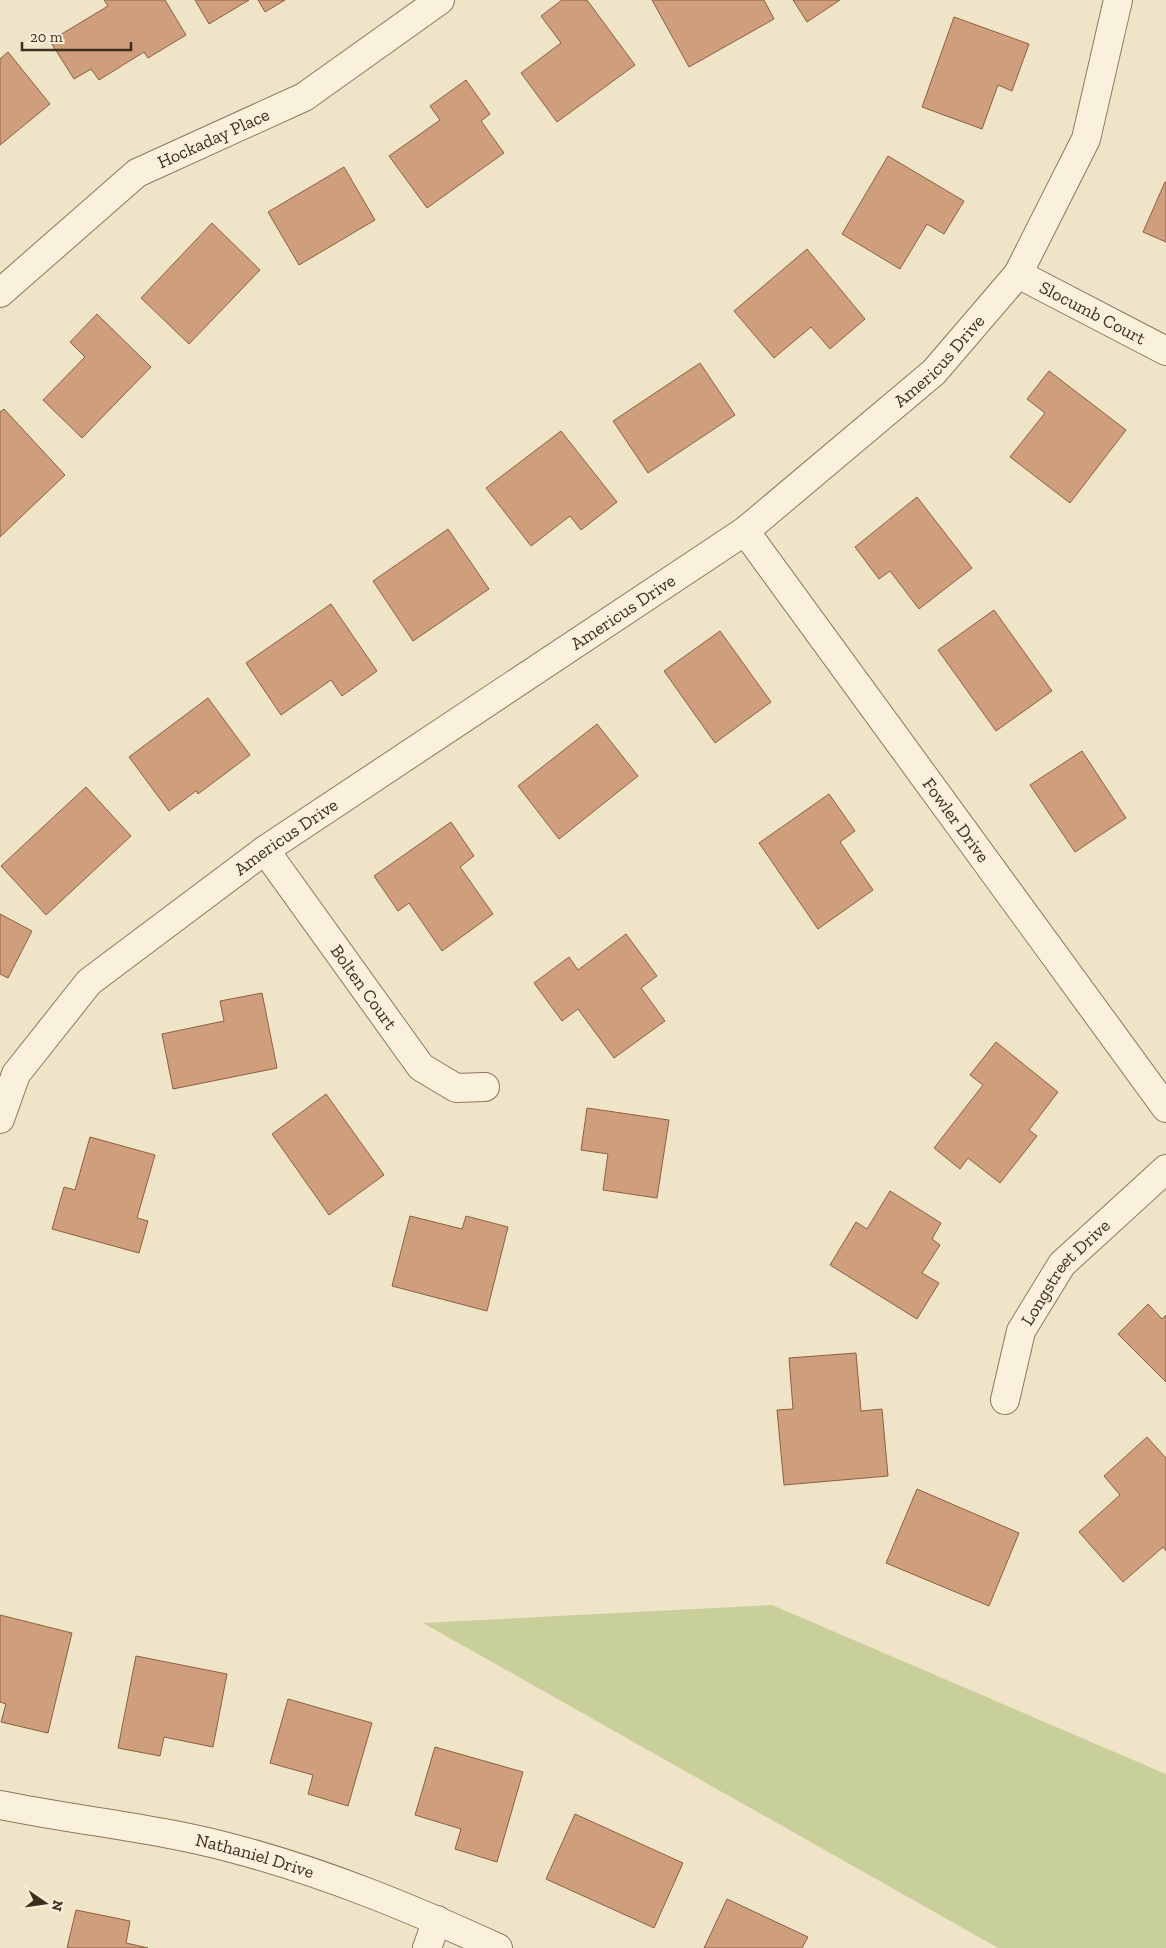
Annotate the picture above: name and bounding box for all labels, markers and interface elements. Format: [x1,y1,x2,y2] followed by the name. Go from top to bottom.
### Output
[22,20,131,52] scale bar
[30,28,63,46] text: 20 m
[154,103,273,173] street label: Hockaday Place
[1036,276,1150,350] street label: Slocumb Court
[889,310,989,412] street label: Americus Drive
[566,569,679,655] street label: Americus Drive
[918,774,994,867] street label: Fowler Drive
[230,794,342,880] street label: Americus Drive
[326,940,402,1034] street label: Bolten Court
[1016,1214,1115,1330] street label: Longstreet Drive
[193,1829,317,1883] street label: Nathaniel Drive
[20,1878,70,1928] north arrow
[48,1899,67,1913] text: N

